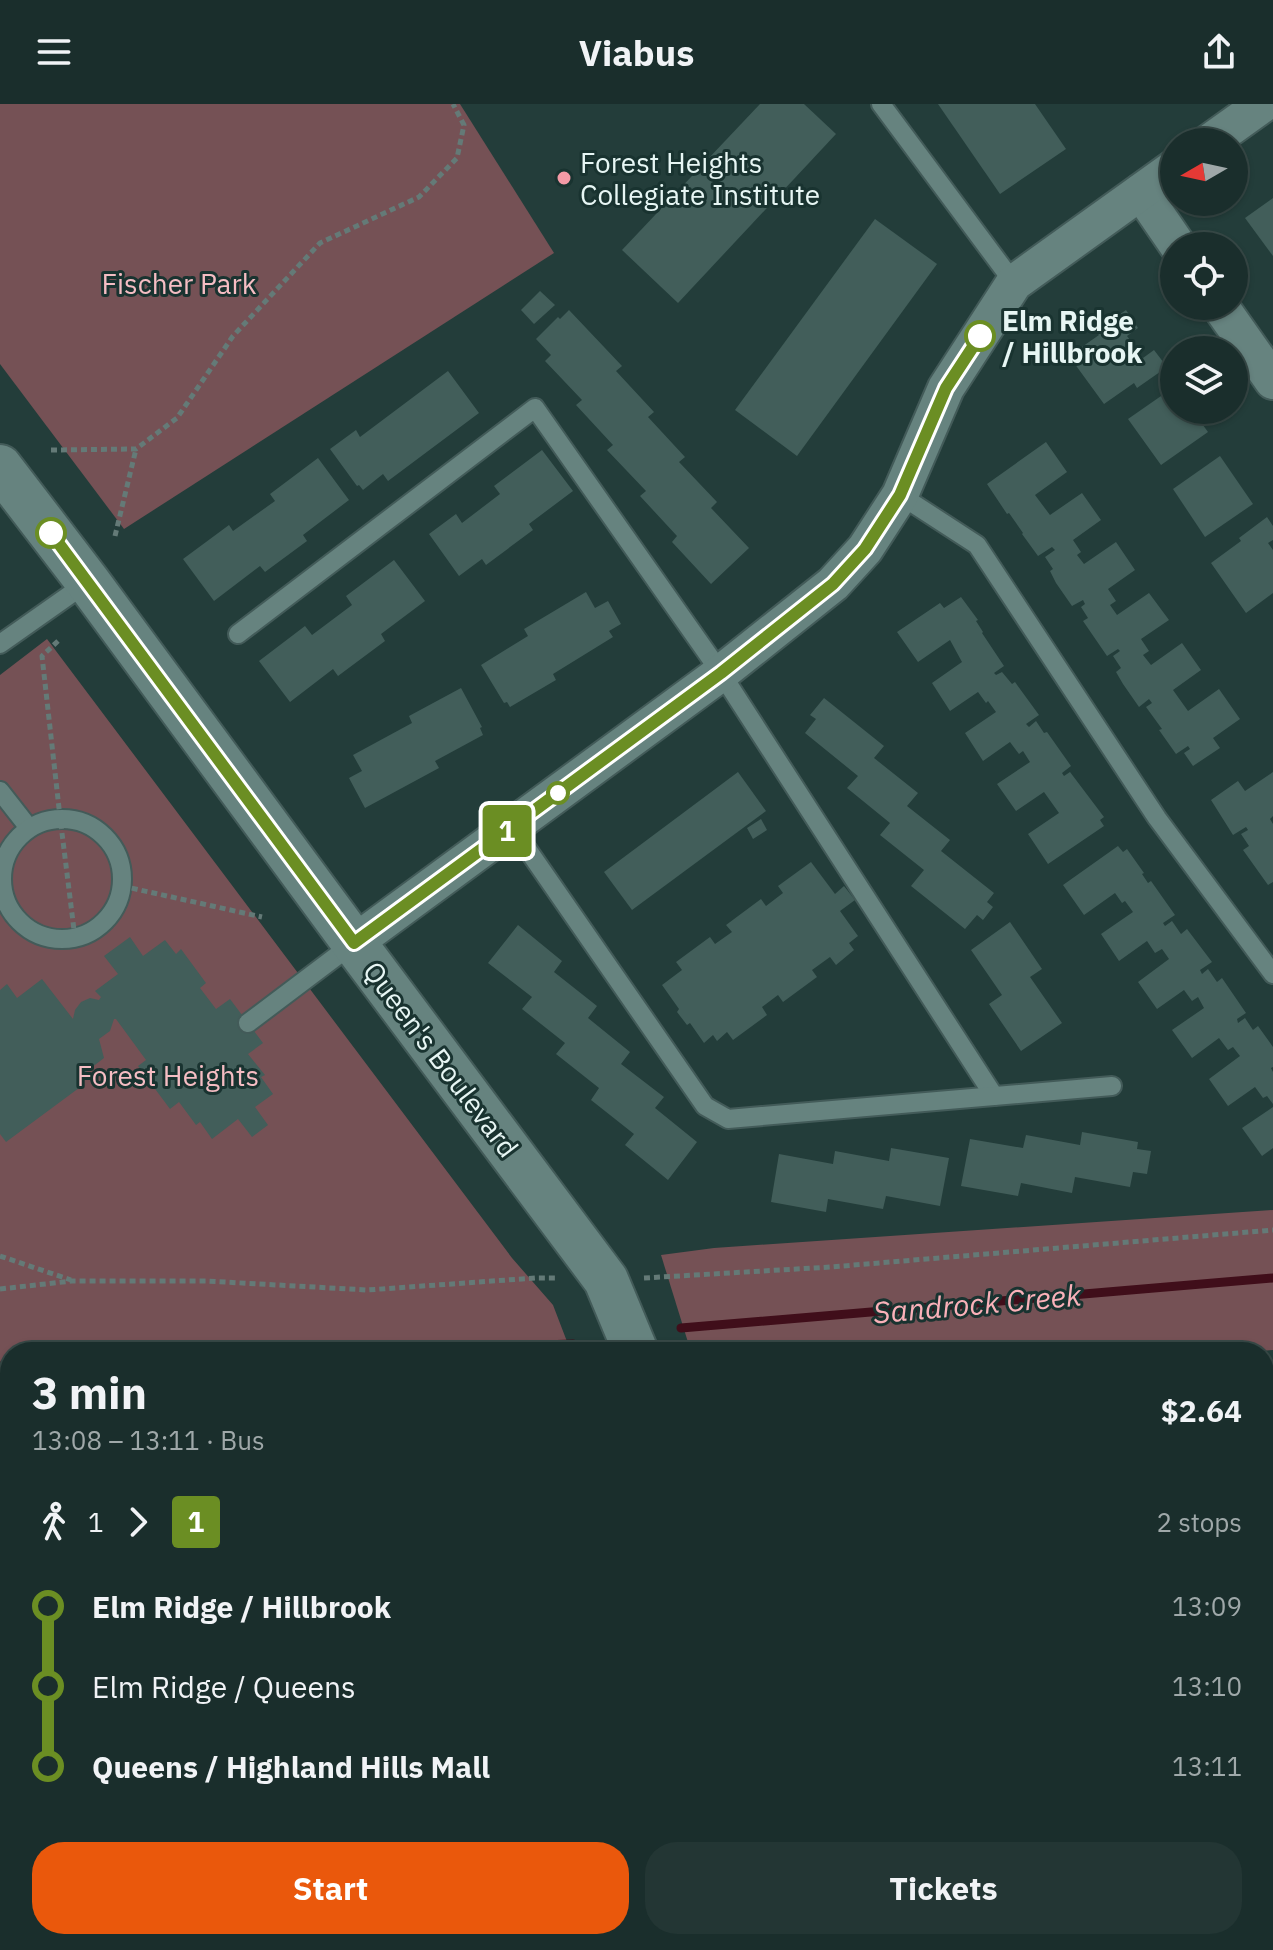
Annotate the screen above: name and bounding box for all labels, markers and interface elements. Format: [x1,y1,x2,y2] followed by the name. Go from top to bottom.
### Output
[579,29,694,76] text: Viabus
[32,30,76,74] icon: menu
[1197,30,1241,74] icon: share
[1160,128,1248,216] north arrow
[1160,128,1248,424] map controls
[580,144,820,213] place label: Forest Heights Collegiate Institute
[555,169,573,187] marker: Forest Heights Collegiate Institute
[1160,232,1248,320] button: locate
[101,265,257,302] park label: Fischer Park
[1002,302,1143,371] place label: Elm Ridge / Hillbrook
[965,321,995,351] marker: Elm Ridge / Hillbrook
[1160,336,1248,424] button: layers
[36,518,66,548] unlabelled marker
[547,782,569,804] unlabelled marker
[481,805,533,857] line badge: 1
[499,812,515,849] text: 1
[355,953,527,1165] street label: Queen's Boulevard
[77,1057,259,1094] park label: Forest Heights
[871,1274,1083,1332] water label: Sandrock Creek
[32,1364,147,1421] text: 3 min
[1161,1391,1242,1430] text: $2.64
[32,1423,265,1457] text: 13:08 – 13:11 · Bus
[32,1500,76,1544] icon: walk
[116,1500,160,1544] icon: forward
[188,1503,204,1540] text: 1
[88,1505,104,1539] text: 1
[1156,1505,1242,1539] text: 2 stops
[92,1587,391,1626] text: Elm Ridge / Hillbrook
[1172,1589,1242,1623] text: 13:09
[92,1667,356,1706] text: Elm Ridge / Queens
[1172,1669,1242,1703] text: 13:10
[92,1747,490,1786] text: Queens / Highland Hills Mall
[1172,1749,1242,1783] text: 13:11
[32,1842,629,1934] button: Start
[645,1842,1242,1934] button: Tickets

